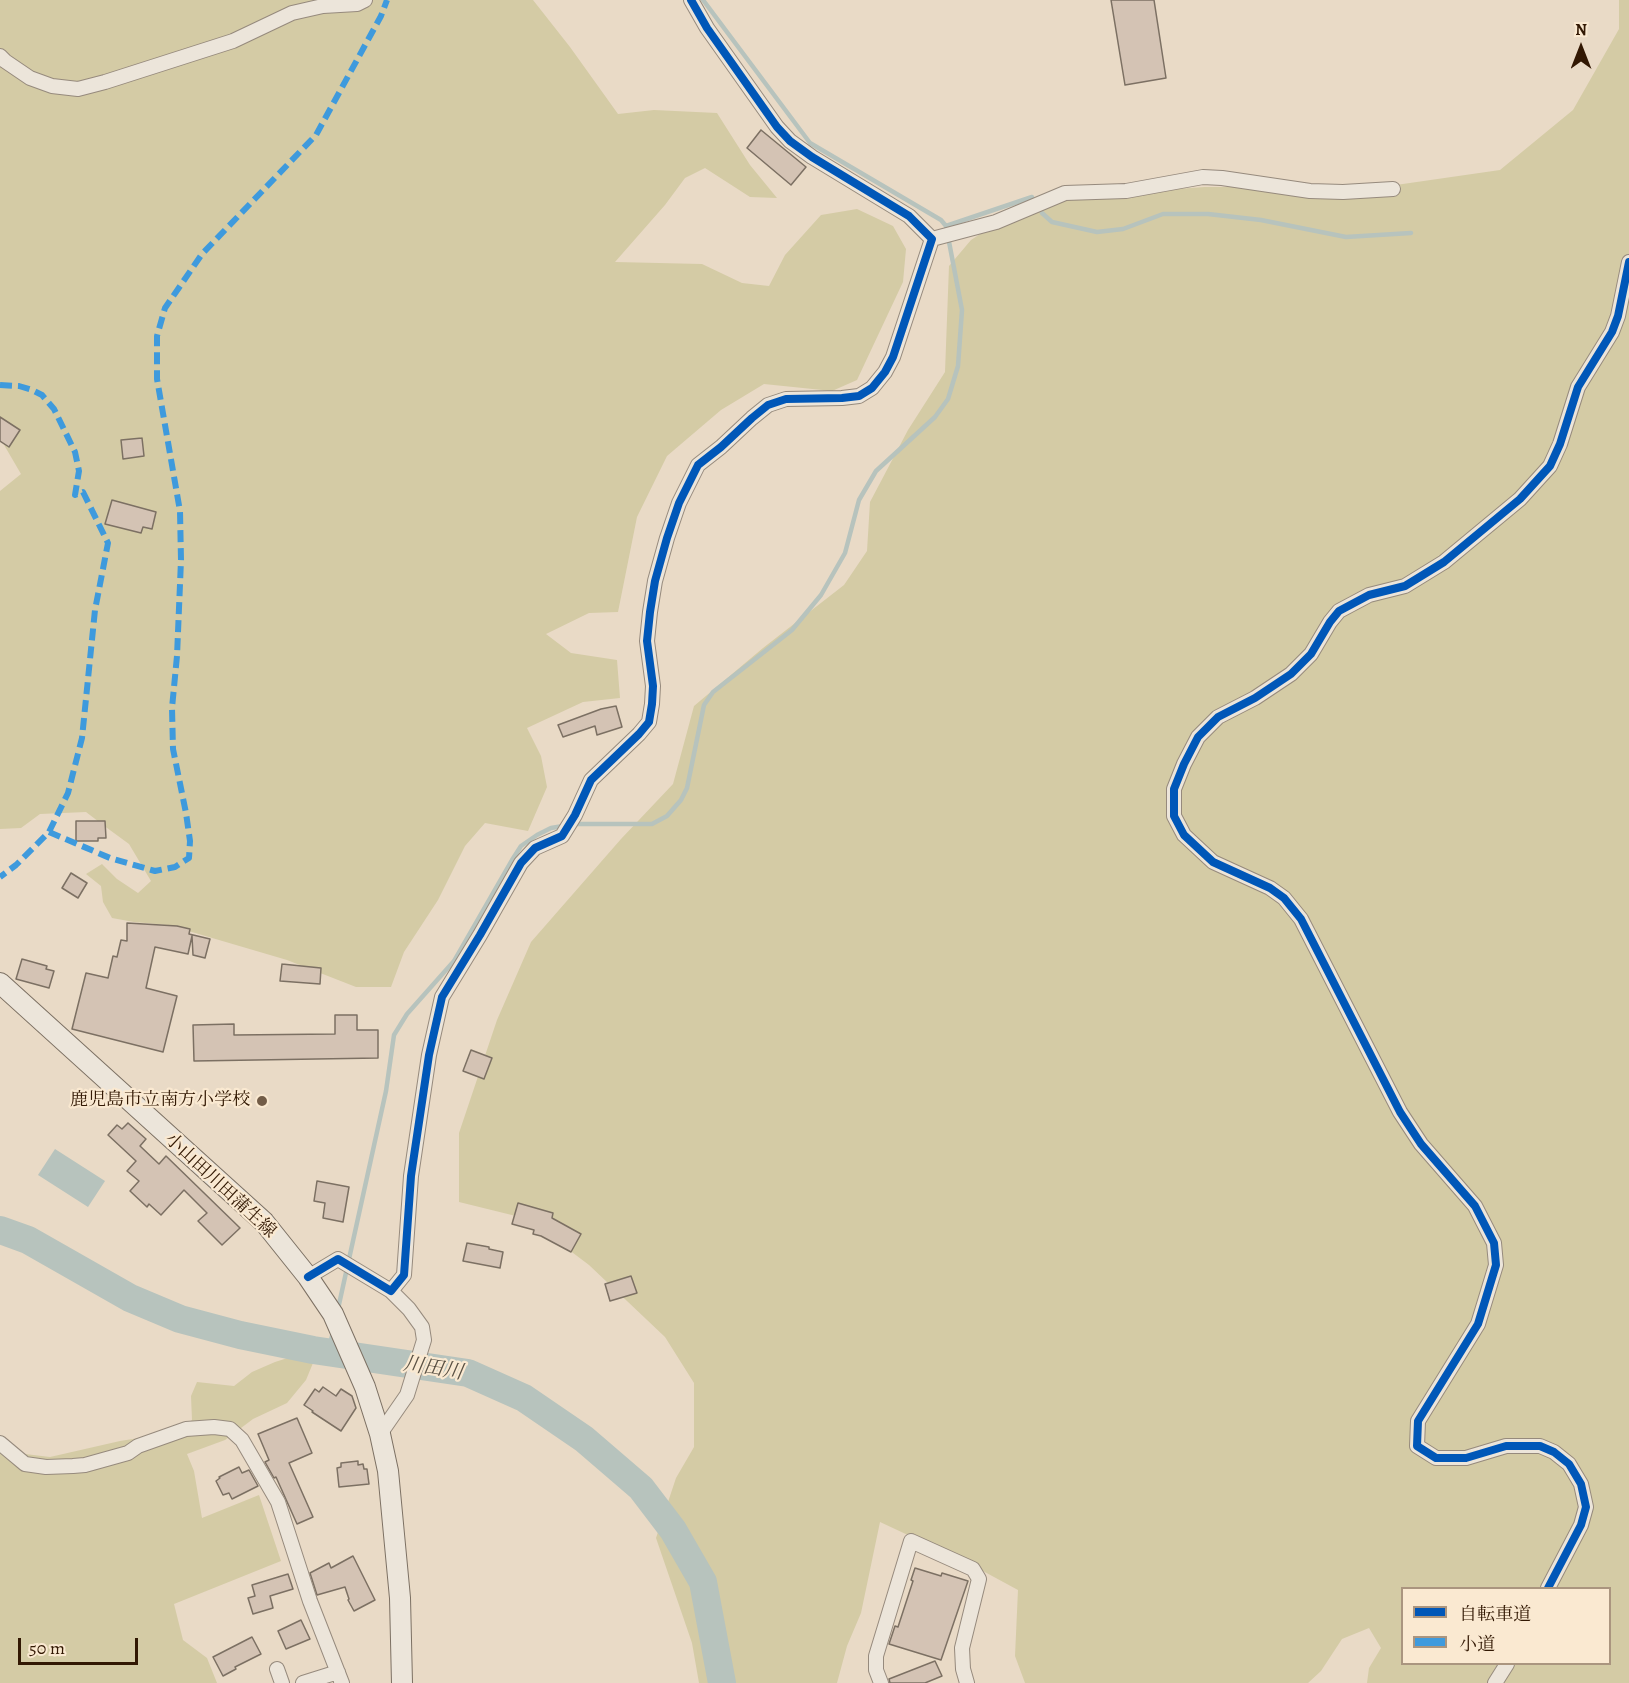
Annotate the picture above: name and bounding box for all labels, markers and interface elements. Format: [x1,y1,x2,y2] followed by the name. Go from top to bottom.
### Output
[1551,18,1611,78] north arrow
[1575,19,1587,41] text: N
[70,1090,250,1112] place label: 鹿児島市立南方小学校
[255,1094,269,1108] marker: 鹿児島市立南方小学校
[160,1129,280,1243] street label: 小山田川田蒲生線
[401,1352,465,1386] water label: 川田川
[1401,1587,1611,1665] legend
[1459,1602,1531,1626] text: 自転車道
[21,1626,141,1664] scale bar
[1459,1632,1495,1656] text: 小道
[29,1636,65,1660] text: 50 m

